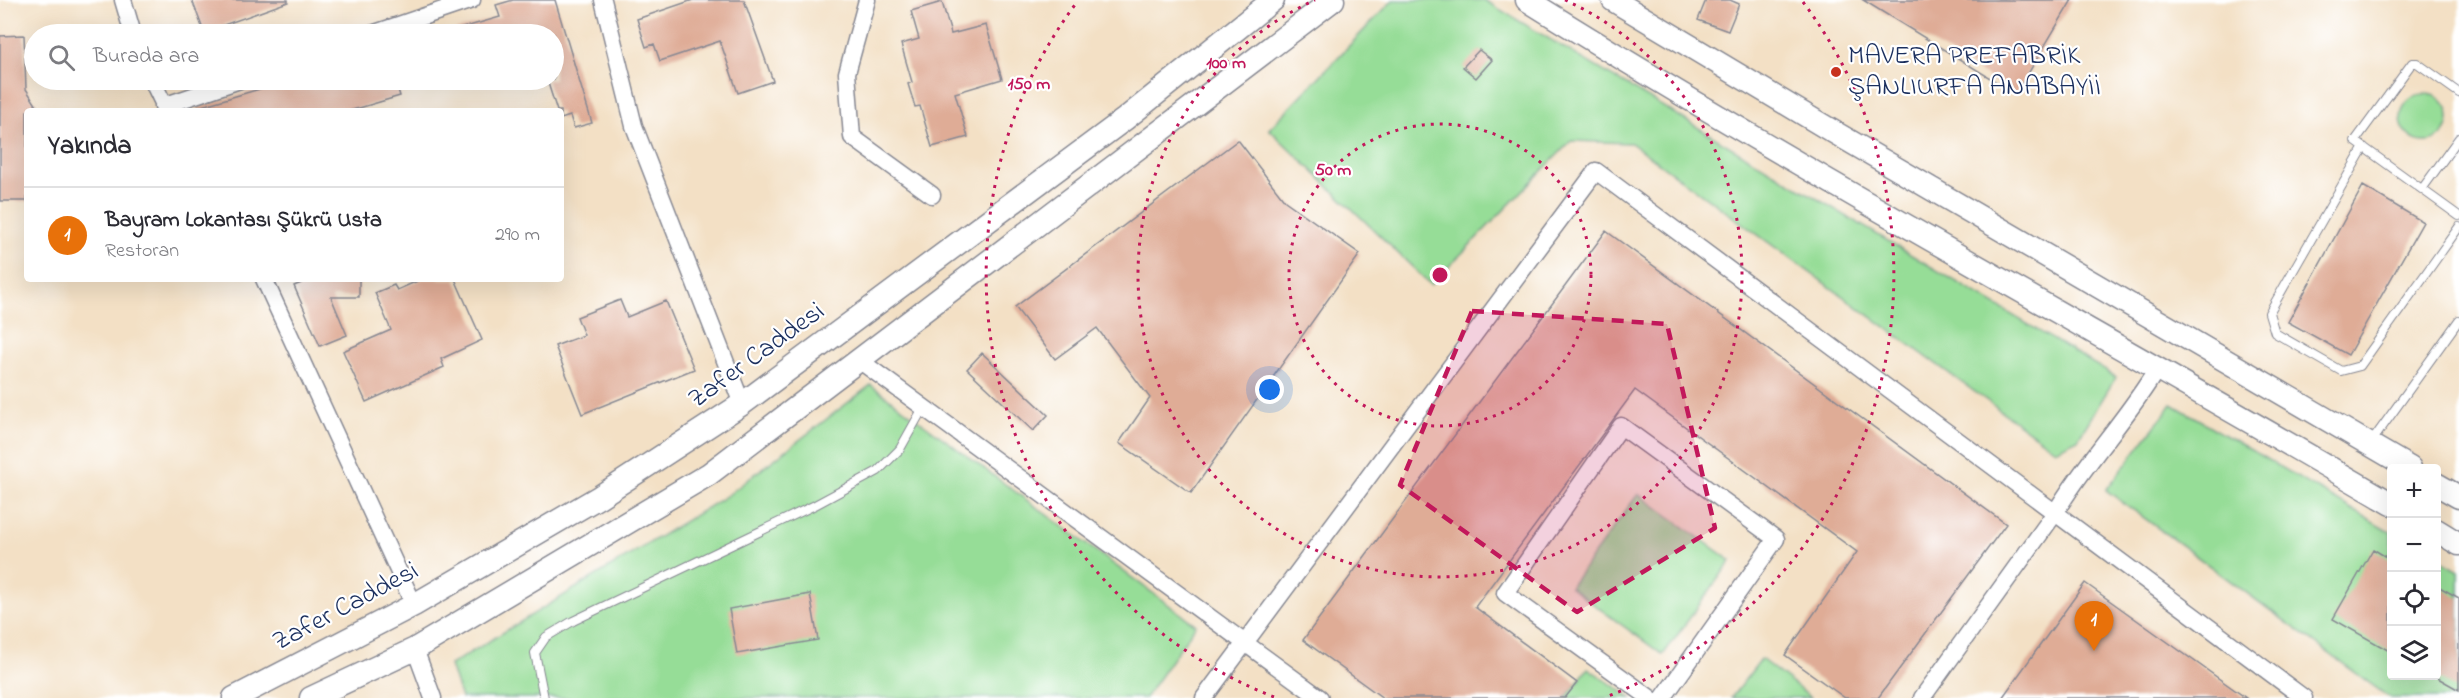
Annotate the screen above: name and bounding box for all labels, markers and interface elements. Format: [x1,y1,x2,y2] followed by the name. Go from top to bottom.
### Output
[24,24,564,90] search box
[1848,37,2101,107] place label: MAVERA PREFABRİK ŞANLIURFA ANABAYİİ
[45,41,78,74] icon: search
[93,41,199,73] text: Burada ara
[1206,51,1246,77] text: 100 m
[1829,65,1843,79] marker: MAVERA PREFABRİK ŞANLIURFA ANABAYİİ
[1008,72,1050,98] text: 150 m
[48,128,132,166] text: Yakında
[1315,158,1351,184] text: 50 m
[105,205,382,237] text: Bayram Lokantası Şükrü Usta
[64,221,71,250] text: 1
[495,221,540,250] text: 290 m
[105,237,179,266] text: Restoran
[1430,265,1450,285] centre of rings
[681,293,833,419] street label: Zafer Caddesi
[1255,375,1284,404] your location
[2387,464,2441,680] map controls
[2387,464,2441,518] button: +
[2387,518,2441,572] button: −
[266,552,426,662] street label: Zafer Caddesi
[2387,572,2441,626] button: locate
[2074,602,2114,651] pin: 1
[2387,626,2441,680] button: layers

